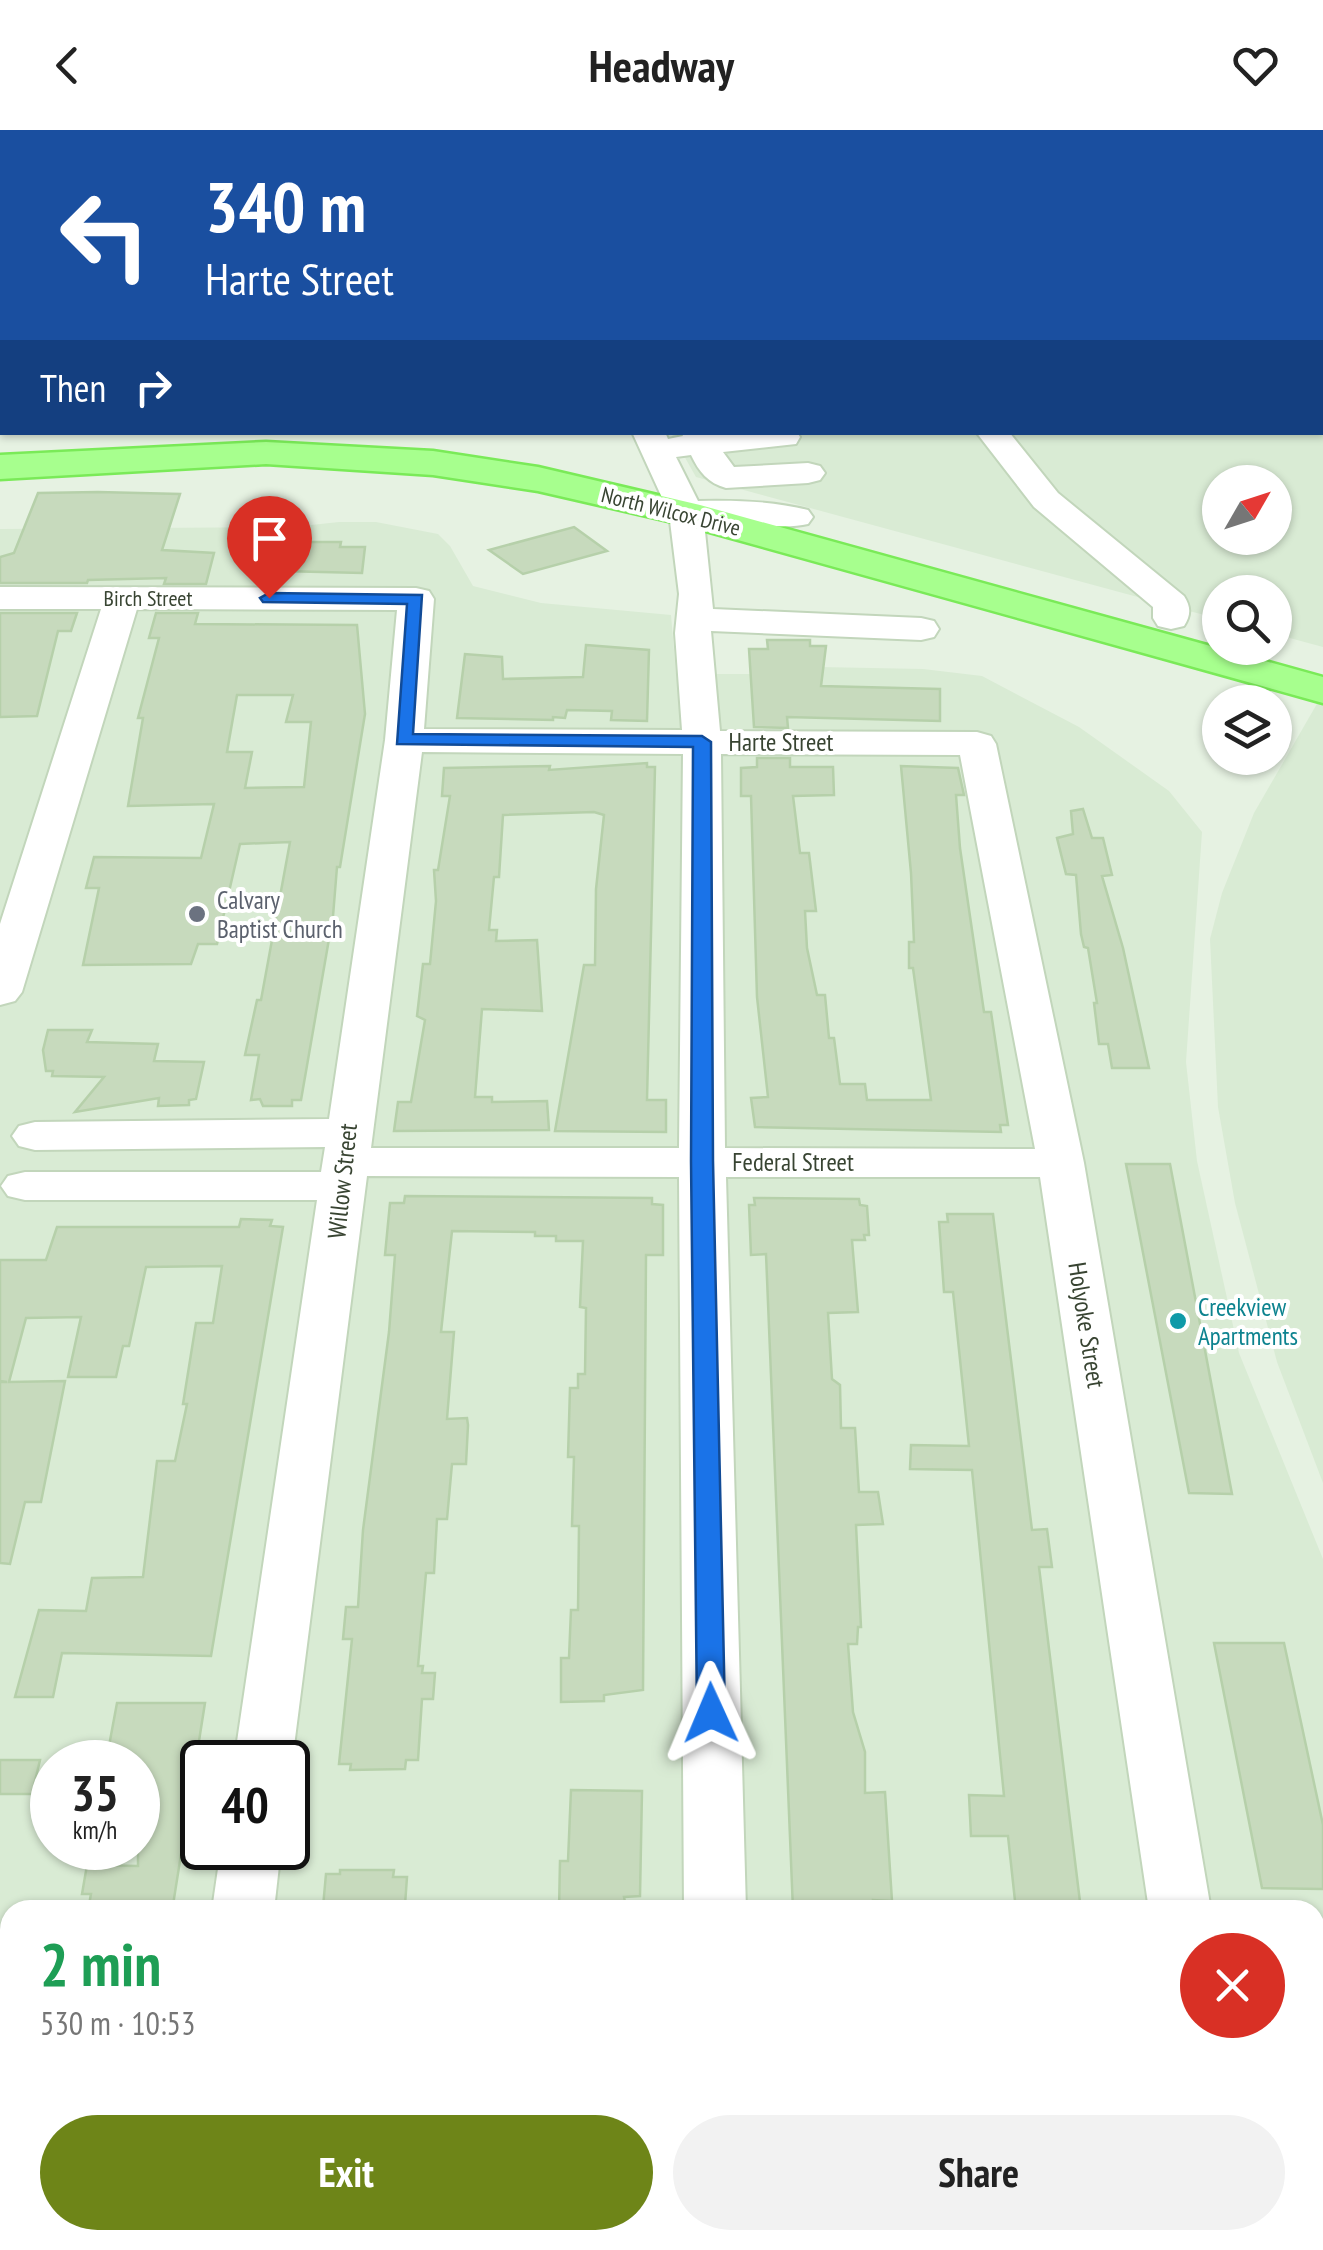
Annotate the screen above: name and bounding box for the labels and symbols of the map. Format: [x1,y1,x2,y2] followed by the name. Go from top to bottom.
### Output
[1202,465,1292,555] north arrow
[599,480,743,542] street label: North Wilcox Drive
[227,496,312,599] pin
[104,584,192,612] street label: Birch Street
[729,726,834,758] street label: Harte Street
[217,884,343,945] place label: Calvary Baptist Church
[186,903,208,925] marker: Calvary Baptist Church
[320,1122,364,1240] street label: Willow Street
[732,1146,854,1178] street label: Federal Street
[1061,1260,1113,1390] street label: Holyoke Street
[1198,1291,1298,1352] place label: Creekview Apartments
[1167,1310,1189,1332] marker: Creekview Apartments
[659,1661,763,1765] position arrow
[180,1740,310,1870] speed limit sign: 40

